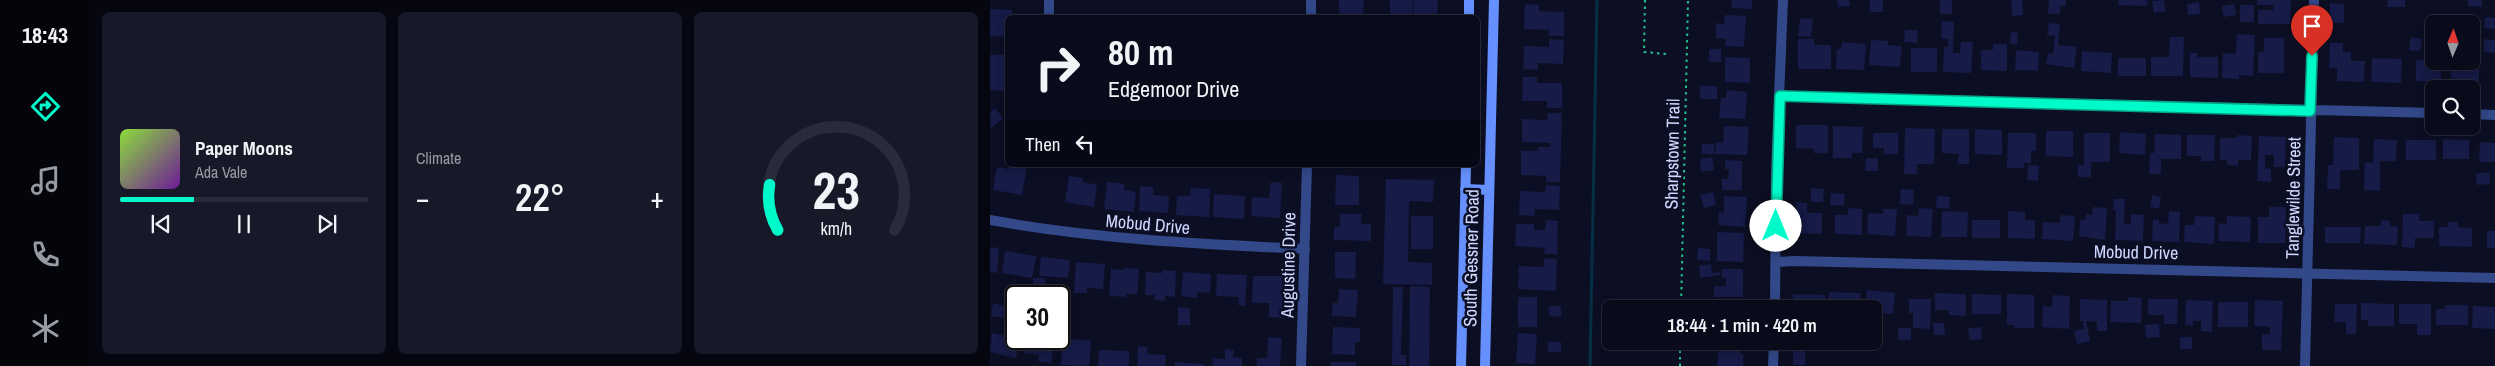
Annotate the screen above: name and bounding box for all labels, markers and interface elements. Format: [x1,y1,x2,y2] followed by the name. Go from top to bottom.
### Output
[2291,5,2333,56] pin
[2298,12,2326,40] icon: arrive
[2425,15,2480,70] north arrow
[2425,15,2480,135] map controls
[22,20,68,50] text: 18:43
[1108,29,1173,76] text: 80 m
[1025,35,1090,100] icon: right
[1108,74,1239,104] text: Edgemoor Drive
[2425,80,2480,135] button: search
[28,89,63,124] icon: directions
[1659,98,1685,210] street label: Sharpstown Trail
[1071,130,1099,158] icon: left
[1025,131,1061,157] text: Then
[195,135,293,161] text: Paper Moons
[2279,137,2307,259] street label: Tanglewilde Street
[416,147,461,169] text: Climate
[812,155,860,225] text: 23
[195,161,247,183] text: Ada Vale
[28,163,63,198] icon: music
[515,172,565,223] text: 22°
[416,179,429,217] text: −
[651,179,664,217] text: +
[1457,189,1485,327] street label: South Gessner Road
[1749,199,1801,251] position arrow
[1105,208,1191,240] street label: Mobud Drive
[147,210,175,238] icon: previous
[230,210,258,238] icon: pause
[313,210,341,238] icon: next
[1275,212,1301,319] street label: Augustine Drive
[820,217,852,241] text: km/h
[28,237,63,272] icon: phone
[2094,239,2178,265] street label: Mobud Drive
[1005,285,1070,350] speed limit sign: 30
[28,311,63,346] icon: climate
[1667,312,1817,338] text: 18:44 · 1 min · 420 m

